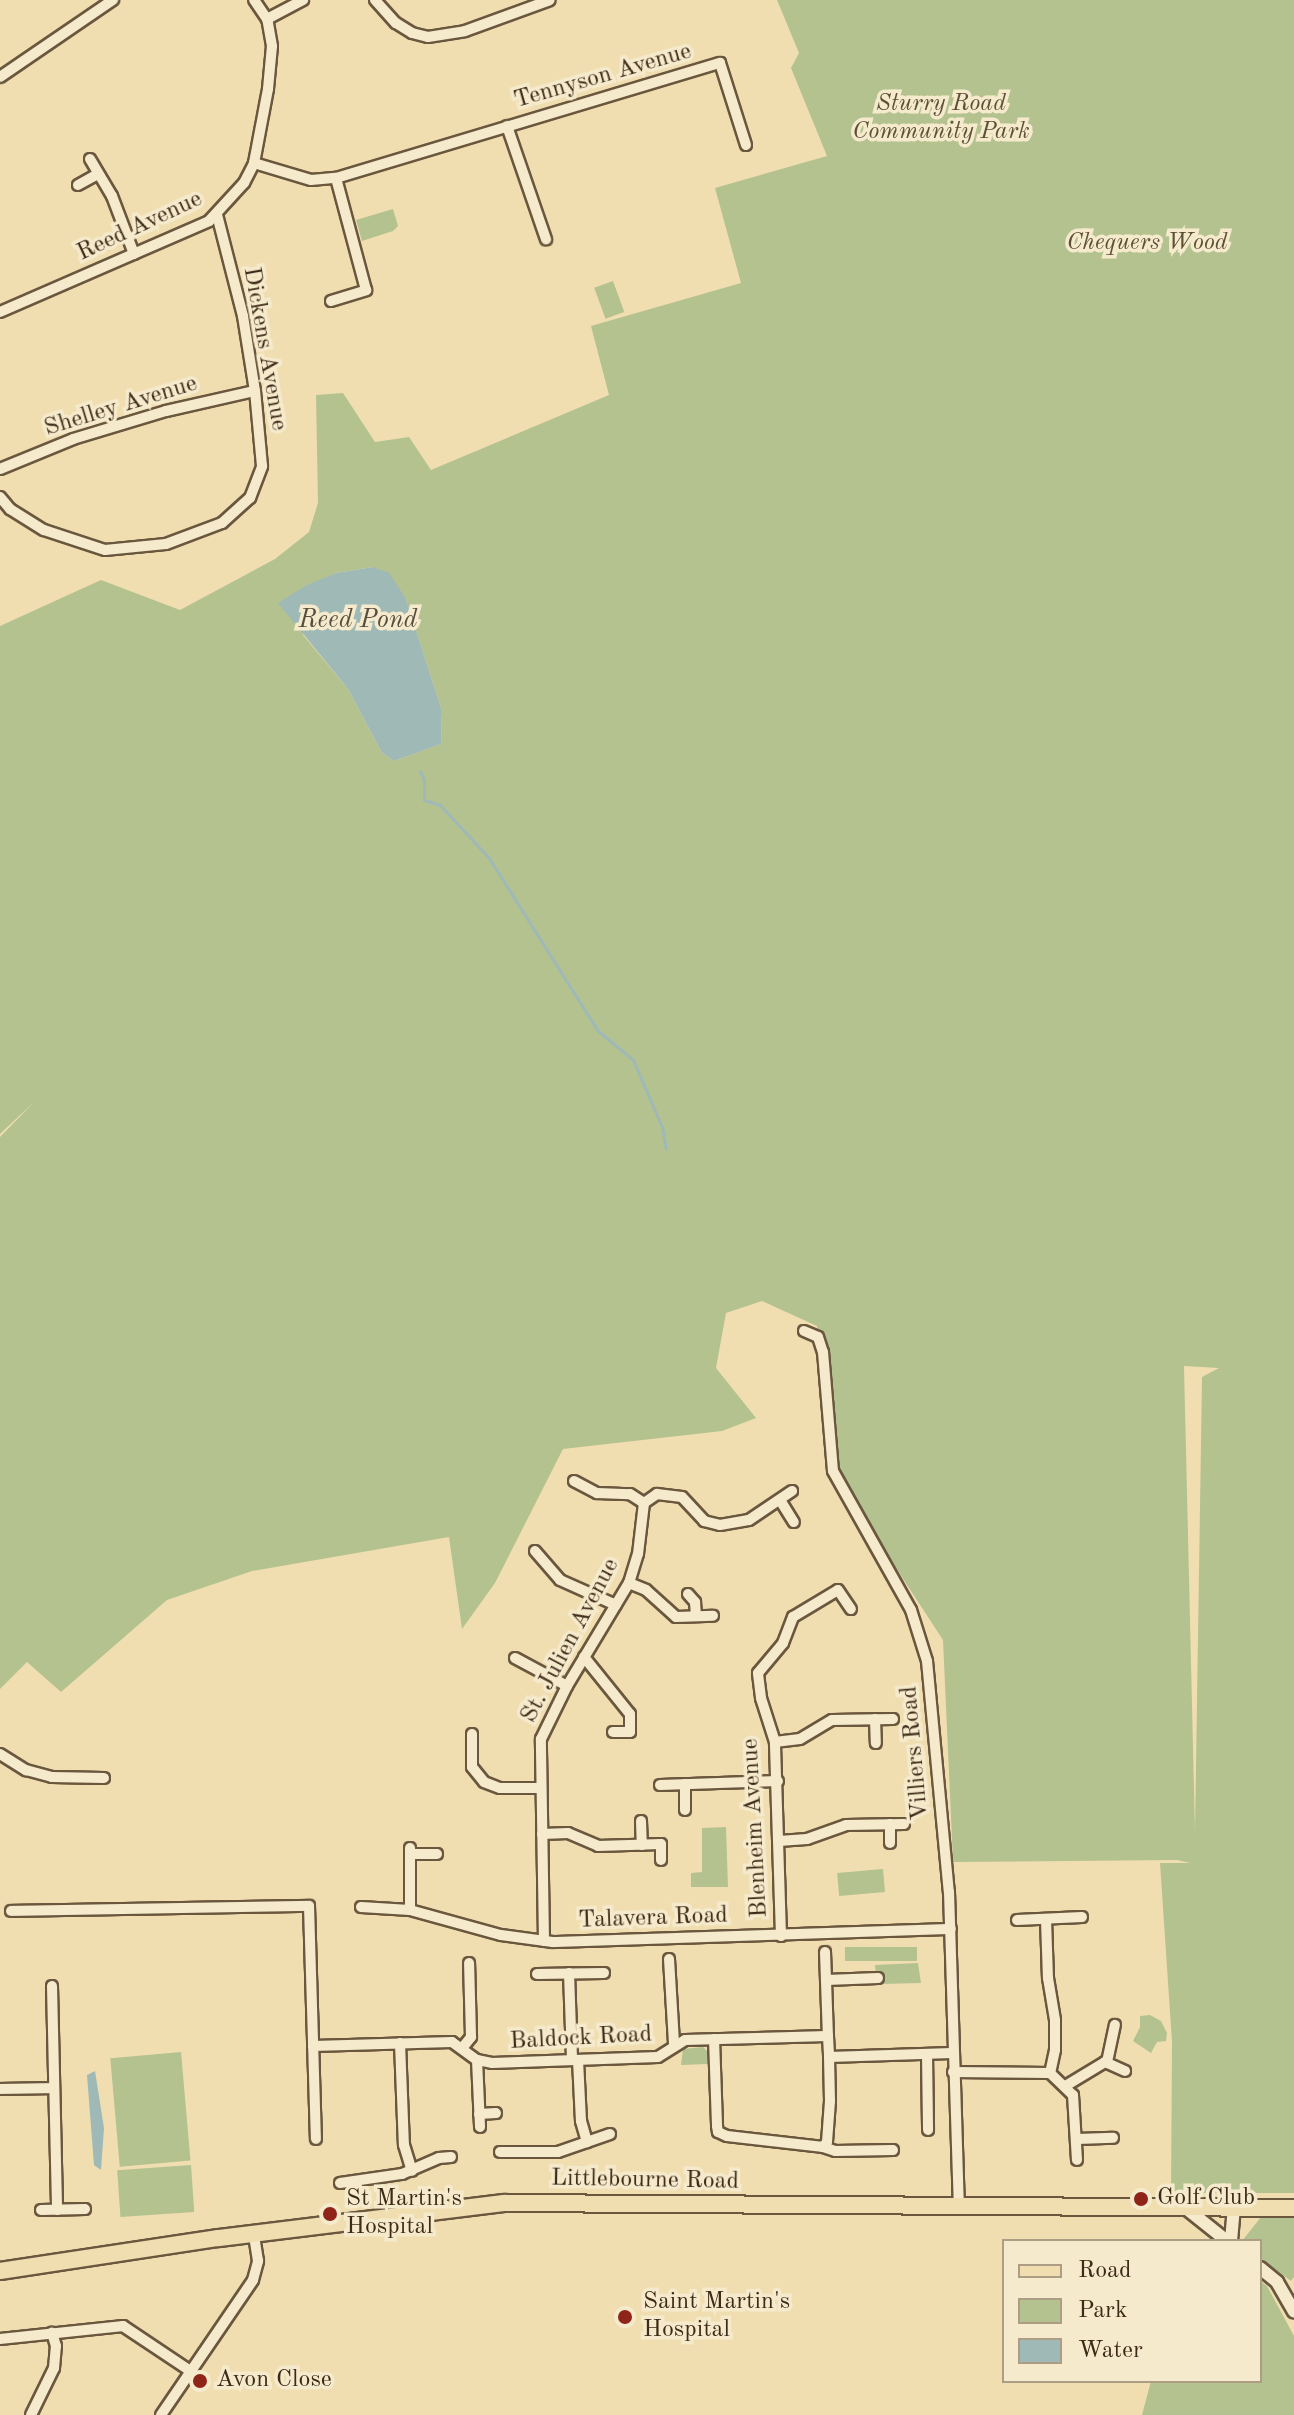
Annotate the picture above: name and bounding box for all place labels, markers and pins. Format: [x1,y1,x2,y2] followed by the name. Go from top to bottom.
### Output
[1157,2185,1255,2213] place label: Golf Club
[346,2186,462,2242] place label: St Martin's Hospital
[1132,2190,1150,2208] marker: Golf Club
[321,2205,339,2223] marker: St Martin's Hospital
[643,2289,790,2345] place label: Saint Martin's Hospital
[614,2306,636,2328] marker: Saint Martin's Hospital
[216,2367,332,2395] place label: Avon Close
[191,2372,209,2390] marker: Avon Close

